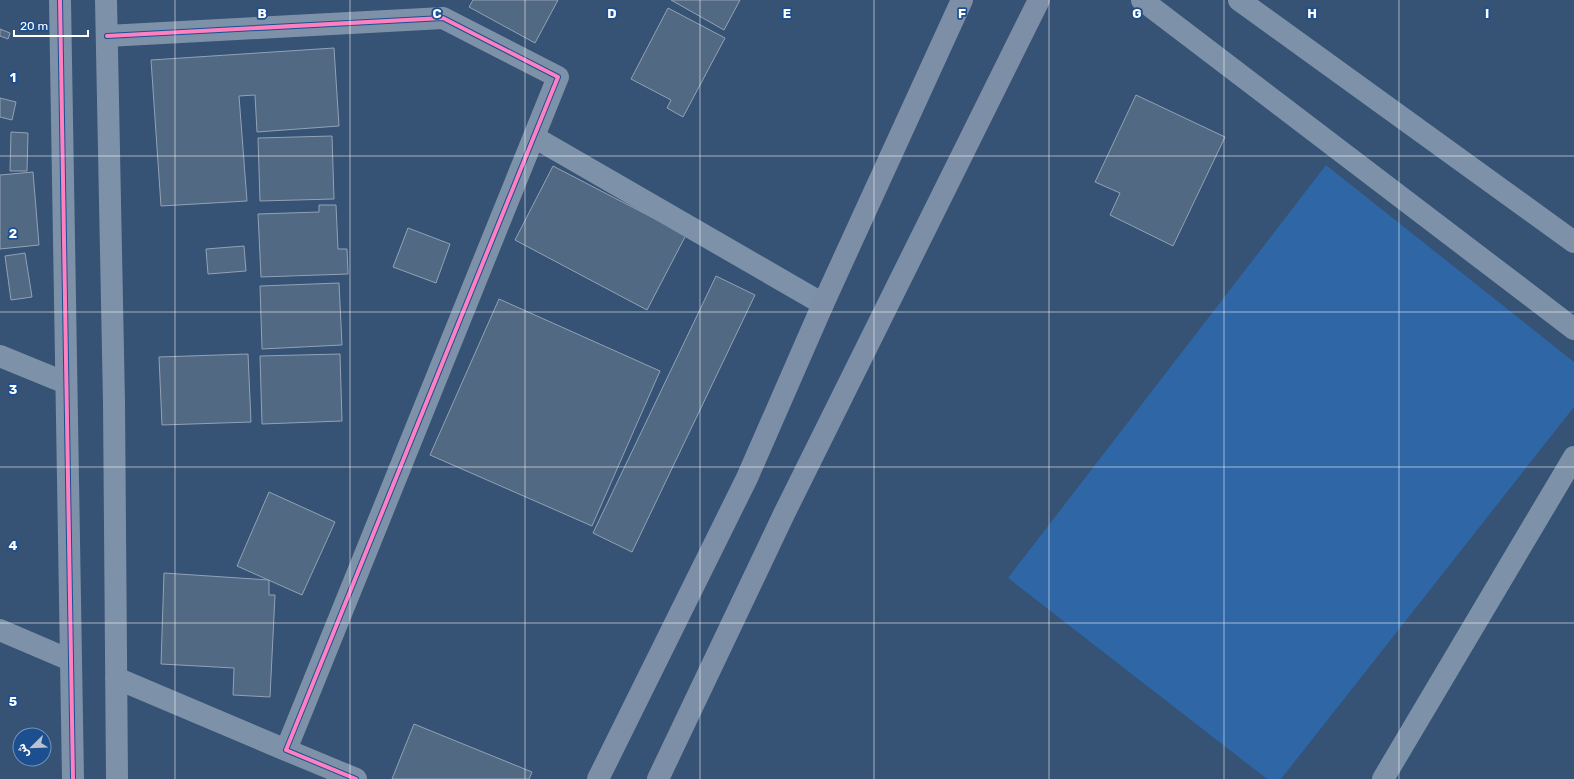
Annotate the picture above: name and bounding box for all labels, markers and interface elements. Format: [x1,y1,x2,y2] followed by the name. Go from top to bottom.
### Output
[257,6,267,21] text: B
[432,6,442,21] text: C
[607,6,617,21] text: D
[783,6,791,21] text: E
[958,6,966,21] text: F
[1132,6,1142,21] text: G
[1307,6,1317,21] text: H
[1485,6,1489,21] text: I
[14,12,88,38] scale bar
[20,19,48,33] text: 20 m
[10,70,16,85] text: 1
[9,226,17,241] text: 2
[9,382,18,397] text: 3
[9,538,18,553] text: 4
[9,694,17,709] text: 5
[12,727,52,767] north arrow
[15,742,32,760] text: ش

